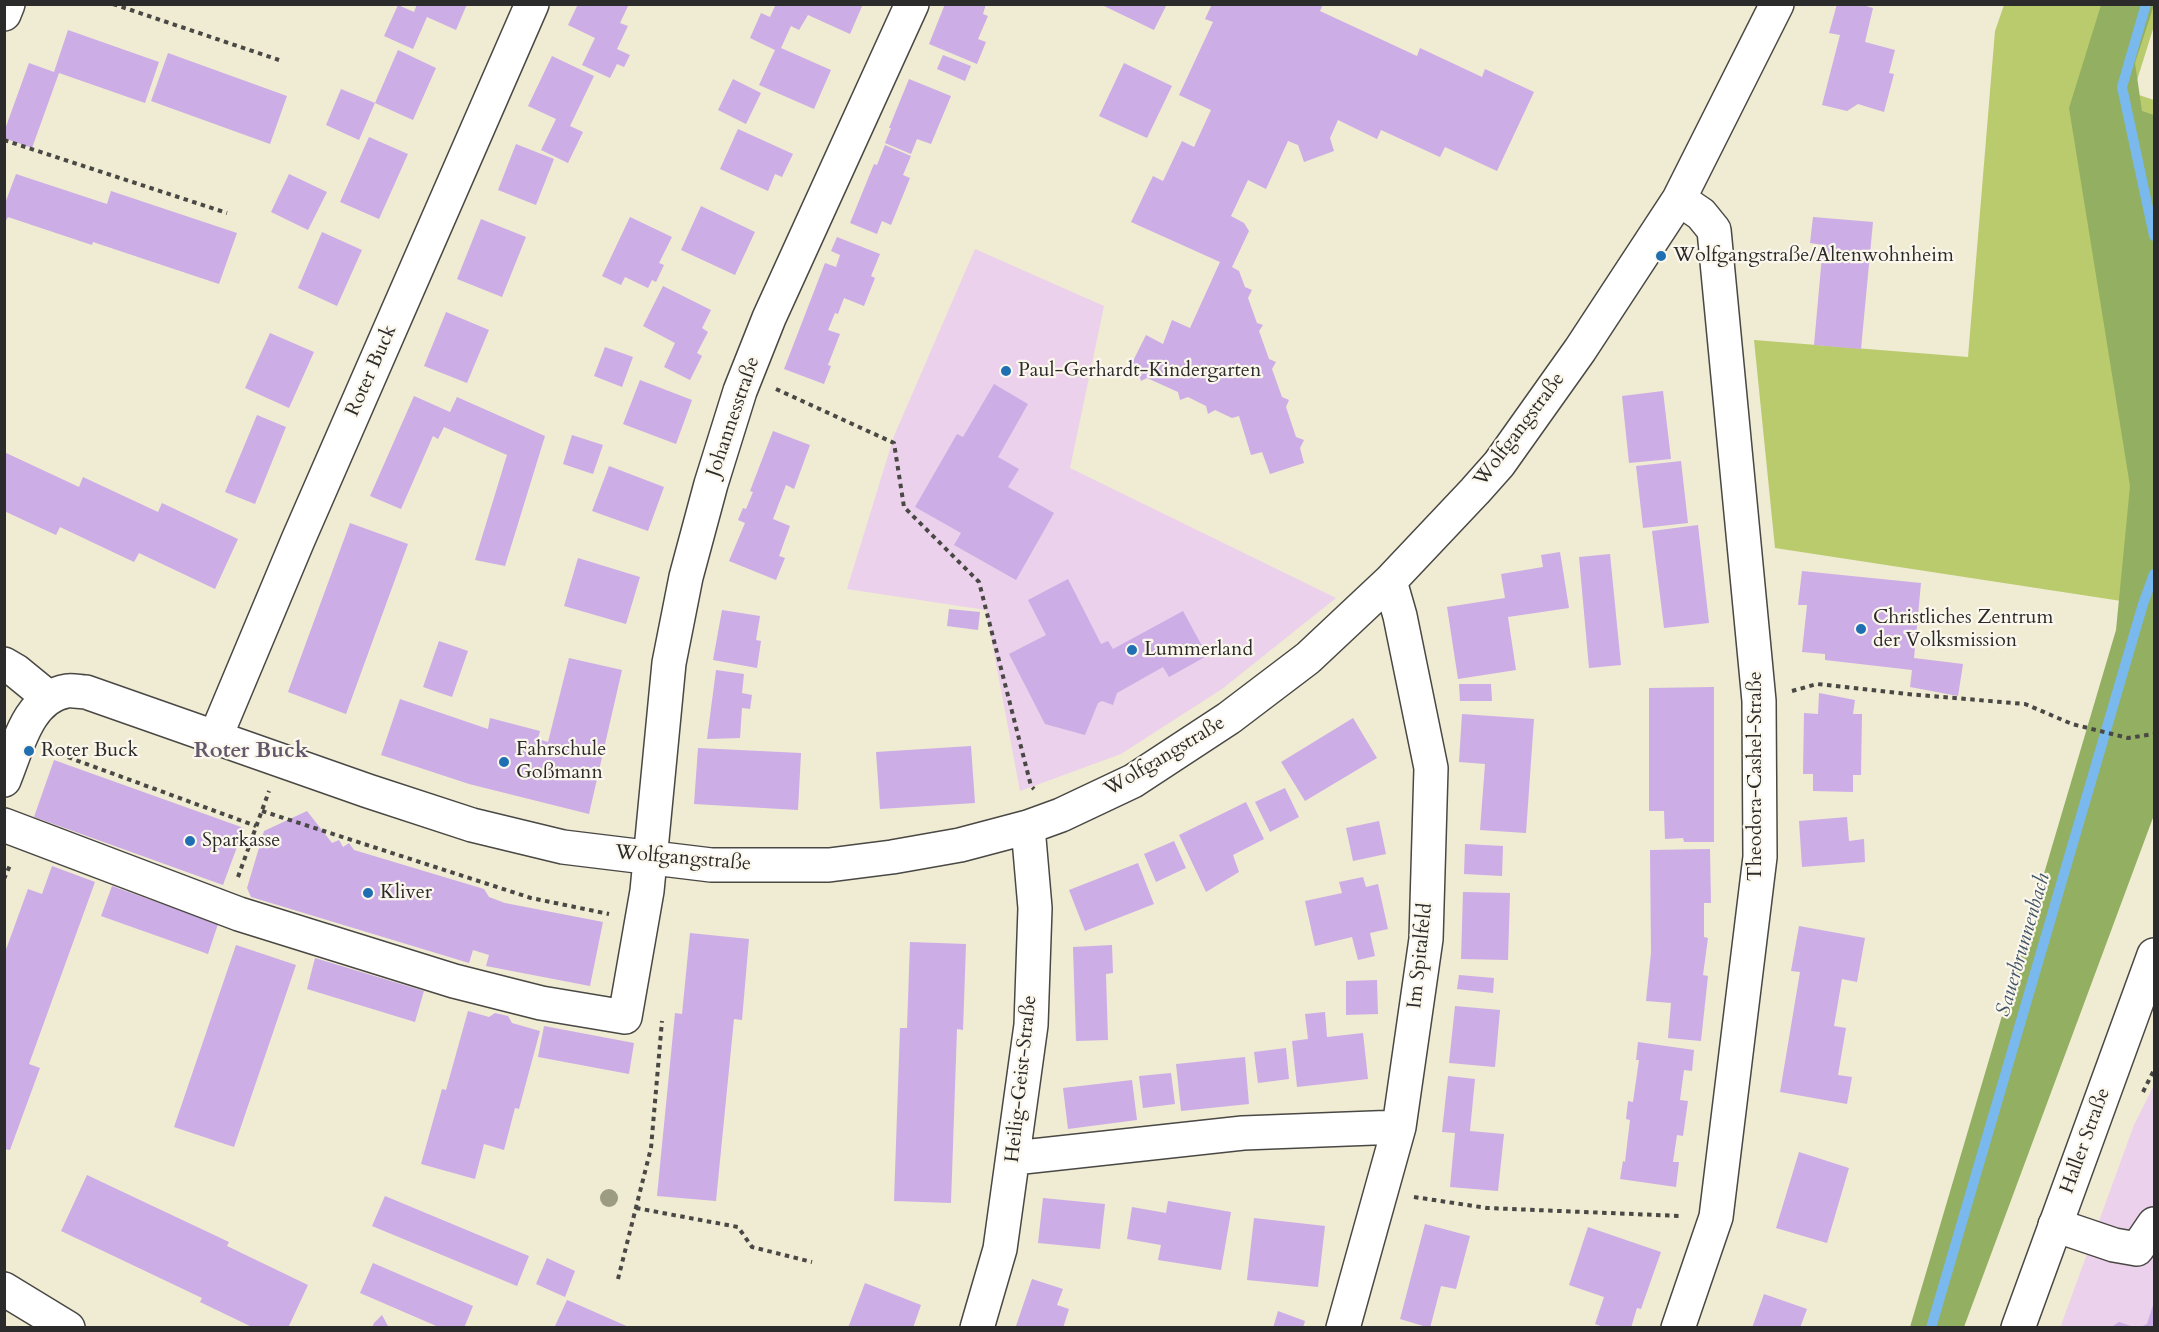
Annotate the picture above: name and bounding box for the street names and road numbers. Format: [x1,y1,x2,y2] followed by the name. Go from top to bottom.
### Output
[341,322,403,420] street label: Roter Buck
[702,354,766,480] street label: Johannesstraße
[1469,368,1571,492] street label: Wolfgangstraße
[1744,671,1768,881] street label: Theodora-Cashel-Straße
[1100,712,1230,802] street label: Wolfgangstraße
[614,841,752,877] street label: Wolfgangstraße
[1404,902,1438,1010] street label: Im Spitalfeld
[1001,994,1043,1164] street label: Heilig-Geist-Straße
[2056,1085,2116,1197] street label: Haller Straße

